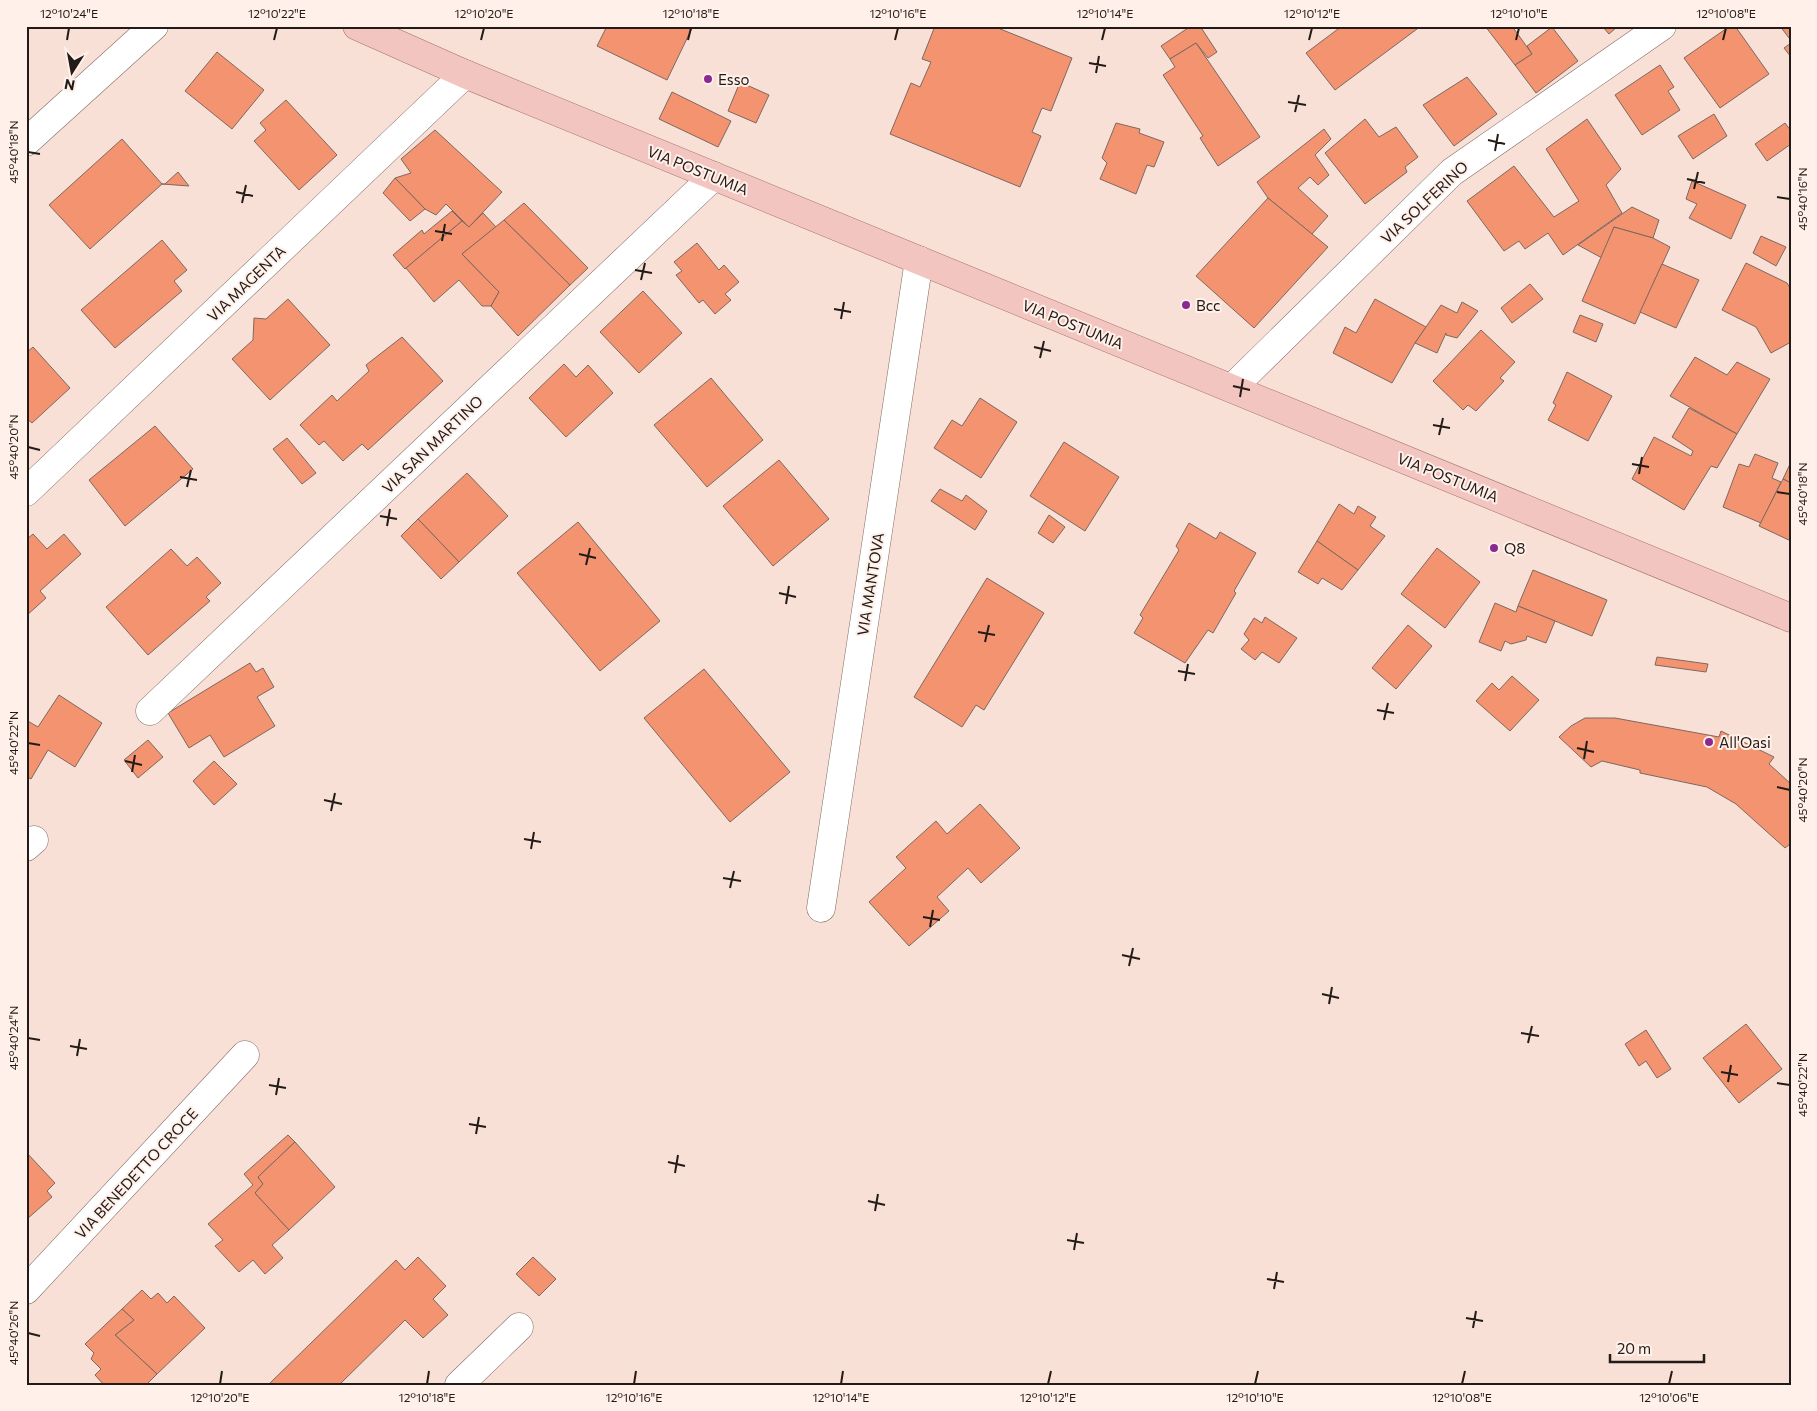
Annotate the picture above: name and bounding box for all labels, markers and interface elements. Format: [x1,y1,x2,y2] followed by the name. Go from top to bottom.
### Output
[40,6,98,20] text: 12°10'24"E
[248,6,306,20] text: 12°10'22"E
[455,6,513,20] text: 12°10'20"E
[663,6,719,20] text: 12°10'18"E
[870,6,926,20] text: 12°10'16"E
[1077,6,1133,20] text: 12°10'14"E
[1284,6,1340,20] text: 12°10'12"E
[1490,6,1548,20] text: 12°10'10"E
[1696,6,1756,20] text: 12°10'08"E
[48,48,98,98] north arrow
[718,70,749,88] place label: Esso
[702,73,714,85] marker: Esso
[63,76,76,95] text: N
[6,120,20,184] text: 45°40'18"N
[645,142,751,198] street label: VIA POSTUMIA
[1377,157,1471,247] street label: VIA SOLFERINO
[1795,167,1809,231] text: 45°40'16"N
[203,241,289,325] street label: VIA MAGENTA
[1020,296,1126,352] street label: VIA POSTUMIA
[1196,296,1221,314] place label: Bcc
[1180,299,1192,311] marker: Bcc
[378,391,486,497] street label: VIA SAN MARTINO
[6,414,20,480] text: 45°40'20"N
[1395,449,1501,505] street label: VIA POSTUMIA
[1795,462,1809,526] text: 45°40'18"N
[853,531,887,637] street label: VIA MANTOVA
[1504,539,1525,557] place label: Q8
[1488,542,1500,554] marker: Q8
[6,711,20,775] text: 45°40'22"N
[1719,733,1771,751] place label: All'Oasi
[1703,736,1715,748] marker: All'Oasi
[1795,757,1809,823] text: 45°40'20"N
[6,1006,20,1070] text: 45°40'24"N
[1795,1053,1809,1117] text: 45°40'22"N
[71,1104,201,1242] street label: VIA BENEDETTO CROCE
[6,1301,20,1365] text: 45°40'26"N
[1610,1331,1703,1363] scale bar
[1617,1339,1651,1357] text: 20 m
[191,1390,249,1404] text: 12°10'20"E
[399,1390,455,1404] text: 12°10'18"E
[606,1390,662,1404] text: 12°10'16"E
[813,1390,869,1404] text: 12°10'14"E
[1020,1390,1076,1404] text: 12°10'12"E
[1226,1390,1284,1404] text: 12°10'10"E
[1432,1390,1492,1404] text: 12°10'08"E
[1639,1390,1699,1404] text: 12°10'06"E

